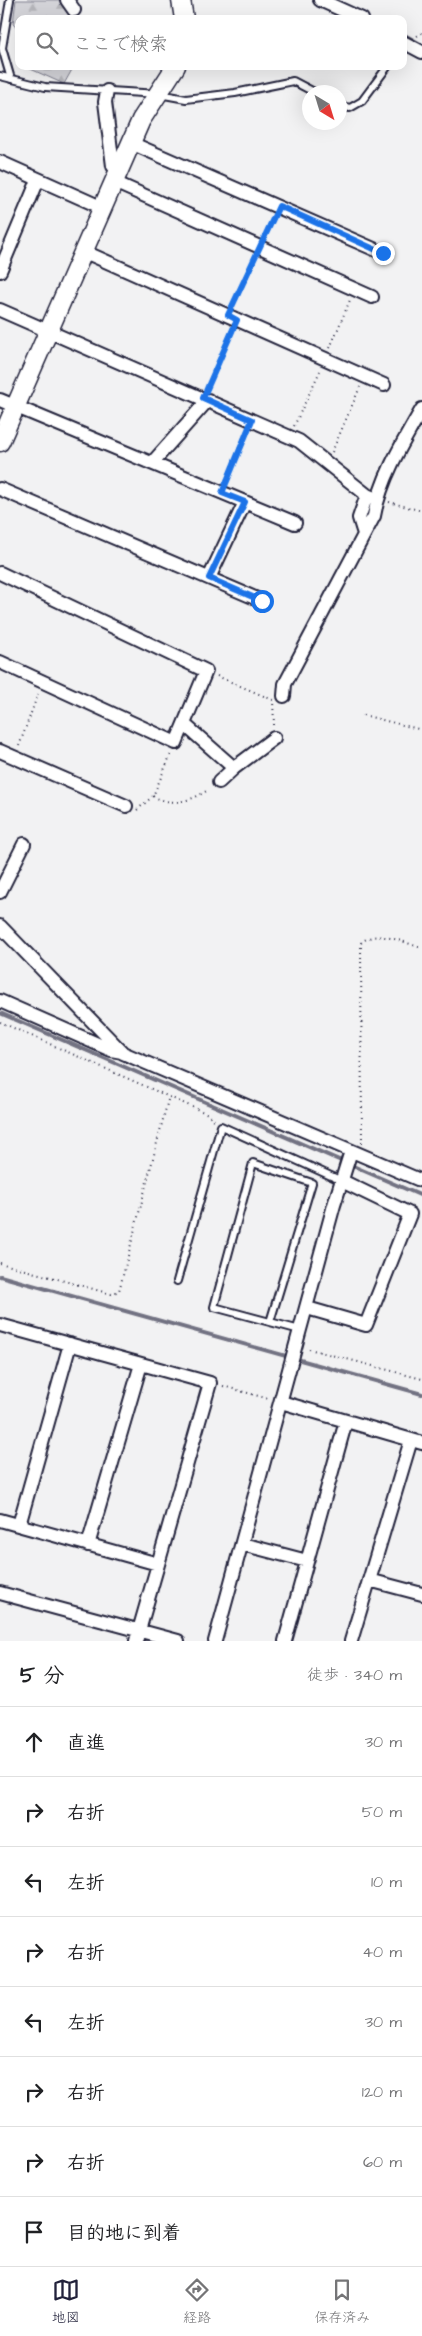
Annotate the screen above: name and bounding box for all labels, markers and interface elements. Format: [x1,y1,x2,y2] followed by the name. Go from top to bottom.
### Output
[15,15,407,70] search box
[33,29,61,57] icon: search
[73,31,168,58] text: ここで検索
[302,85,347,130] north arrow
[372,242,395,265] route end
[251,590,274,613] route start
[20,1661,64,1690] text: 5 分
[307,1664,402,1686] text: 徒歩 · 340 m
[20,1728,48,1756] icon: ahead
[67,1730,105,1757] text: 直進
[365,1731,402,1753] text: 30 m
[20,1798,48,1826] icon: right
[67,1800,105,1827] text: 右折
[362,1801,402,1823] text: 50 m
[20,1868,48,1896] icon: left
[67,1870,105,1897] text: 左折
[371,1871,402,1893] text: 10 m
[20,1938,48,1966] icon: right
[67,1940,105,1967] text: 右折
[362,1941,402,1963] text: 40 m
[20,2008,48,2036] icon: left
[67,2010,105,2037] text: 左折
[365,2011,402,2033] text: 30 m
[20,2078,48,2106] icon: right
[67,2080,105,2107] text: 右折
[362,2081,402,2103] text: 120 m
[20,2148,48,2176] icon: right
[67,2150,105,2177] text: 右折
[363,2151,402,2173] text: 60 m
[20,2218,48,2246] icon: arrive
[67,2220,181,2247] text: 目的地に到着
[52,2276,80,2328] tab: 地図
[183,2276,211,2328] tab: 経路
[314,2276,370,2328] tab: 保存済み

